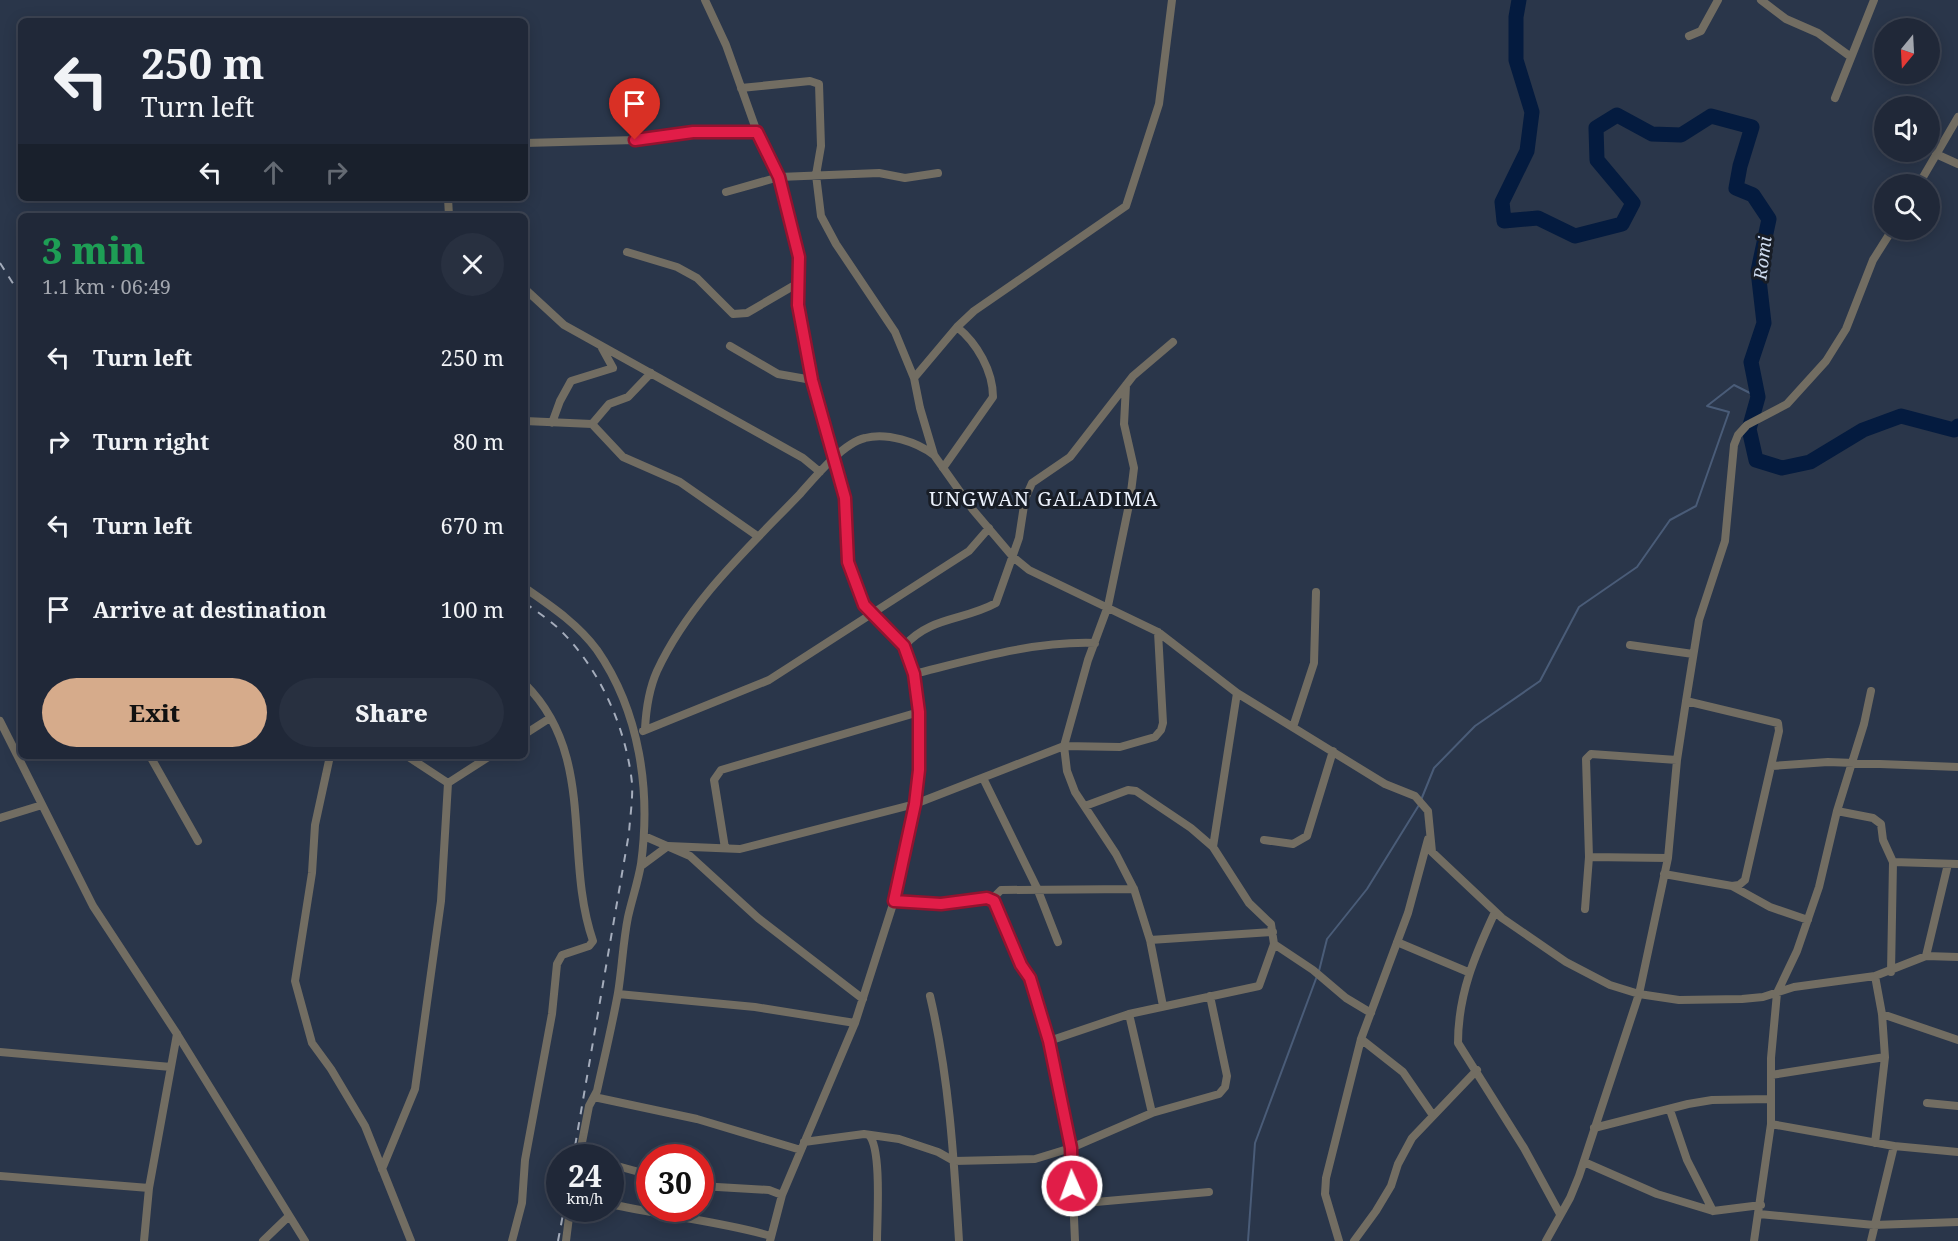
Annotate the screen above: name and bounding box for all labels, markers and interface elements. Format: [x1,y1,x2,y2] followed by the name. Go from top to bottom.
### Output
[1874,18,1940,84] north arrow
[1874,18,1940,240] map controls
[141,34,265,91] text: 250 m
[42,42,120,120] icon: left
[609,78,660,140] pin
[618,87,651,120] icon: arrive
[141,88,254,125] text: Turn left
[1874,96,1940,162] button: sound
[194,156,227,189] icon: left
[257,156,290,189] icon: ahead
[320,156,353,189] icon: right
[1874,174,1940,240] button: search
[42,226,145,275] text: 3 min
[441,233,504,296] button: close
[1747,234,1777,282] water label: Romi
[42,273,171,300] text: 1.1 km · 06:49
[42,341,75,374] icon: left
[93,342,192,372] text: Turn left
[441,342,504,372] text: 250 m
[42,425,75,458] icon: right
[93,426,209,456] text: Turn right
[453,426,504,456] text: 80 m
[929,485,1159,512] district label: UNGWAN GALADIMA
[42,509,75,542] icon: left
[93,510,192,540] text: Turn left
[441,510,504,540] text: 670 m
[42,593,75,626] icon: arrive
[93,594,327,624] text: Arrive at destination
[441,594,504,624] text: 100 m
[42,678,267,747] button: Exit
[279,678,504,747] button: Share
[636,1144,714,1222] speed limit sign: 30
[1040,1154,1104,1218] position arrow
[568,1155,602,1196] text: 24
[567,1188,603,1208] text: km/h

